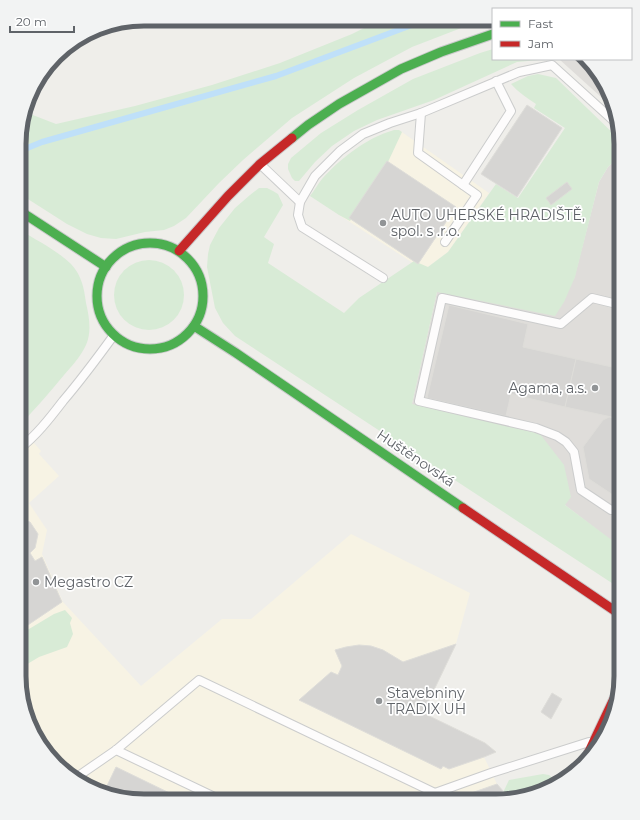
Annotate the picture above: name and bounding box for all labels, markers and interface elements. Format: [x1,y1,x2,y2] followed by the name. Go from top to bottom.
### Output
[10,8,74,34] scale bar
[492,8,632,60] legend
[16,14,47,29] text: 20 m
[528,16,553,31] text: Fast
[527,36,554,51] text: Jam
[391,206,585,240] place label: AUTO UHERSKÉ HRADIŠTĚ, spol. s .r.o.
[378,218,388,228] marker: AUTO UHERSKÉ HRADIŠTĚ, spol. s .r.o.
[508,379,587,397] place label: Agama, a.s.
[590,383,600,393] marker: Agama, a.s.
[374,425,458,491] street label: Huštěnovská
[44,573,133,591] place label: Megastro CZ
[31,577,41,587] marker: Megastro CZ
[387,684,466,718] place label: Stavebniny TRADIX UH
[374,696,384,706] marker: Stavebniny TRADIX UH

